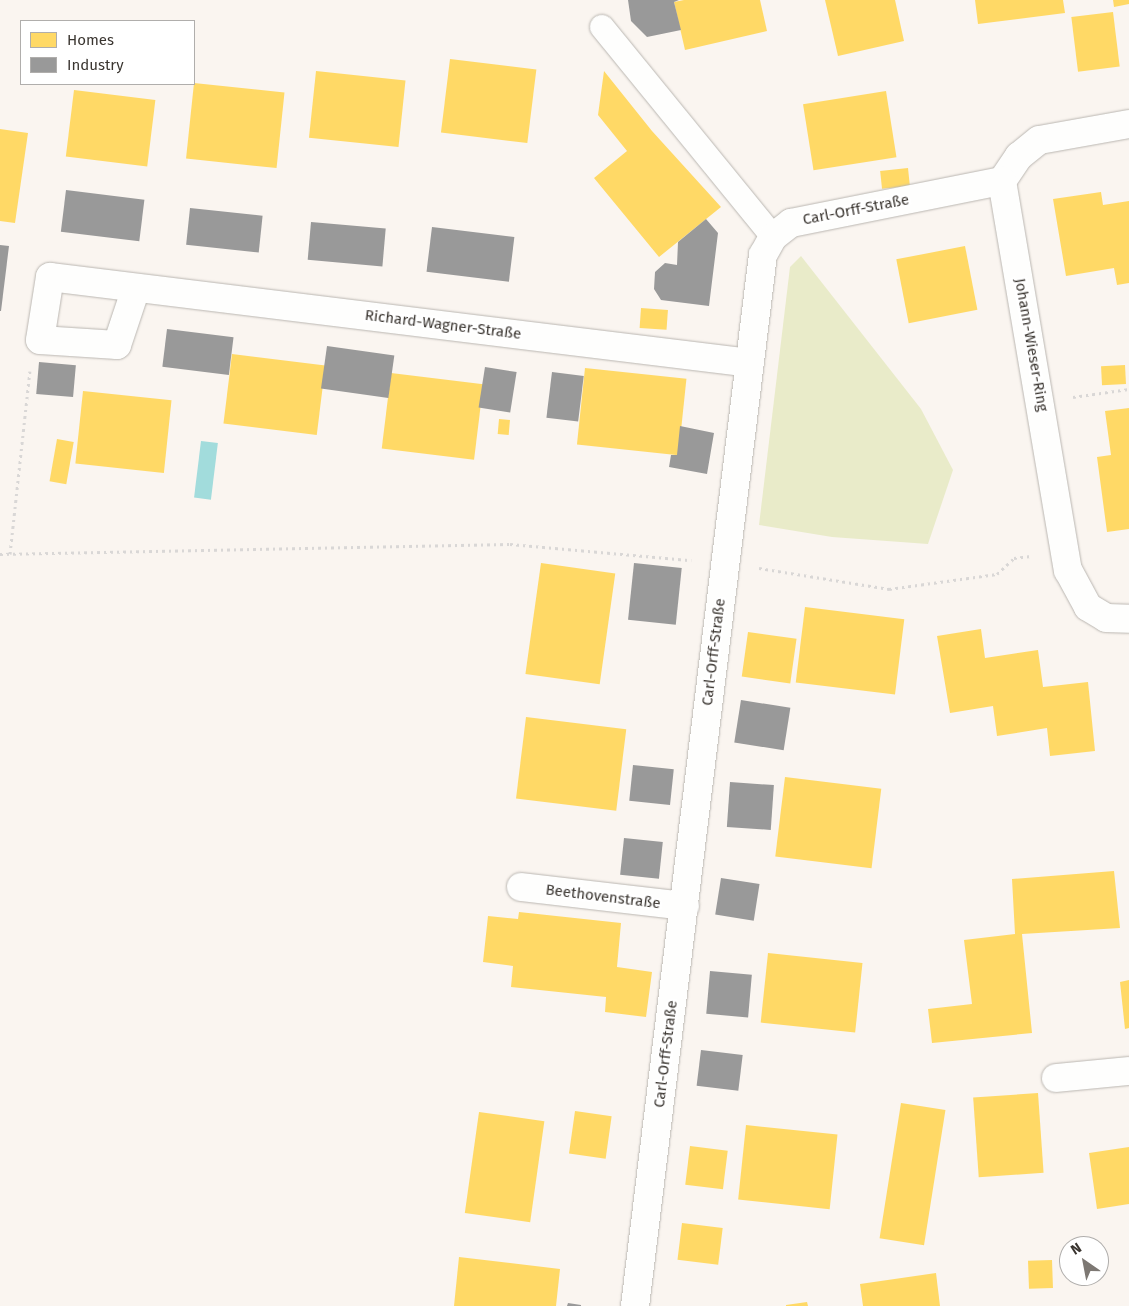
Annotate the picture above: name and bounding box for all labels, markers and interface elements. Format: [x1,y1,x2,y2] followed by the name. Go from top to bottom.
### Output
[20,20,195,85] legend
[67,31,114,49] text: Homes
[67,56,124,74] text: Industry
[801,191,911,229] street label: Carl-Orff-Straße
[1010,277,1052,413] street label: Johann-Wieser-Ring
[364,306,522,344] street label: Richard-Wagner-Straße
[698,597,730,707] street label: Carl-Orff-Straße
[545,881,661,913] street label: Beethovenstraße
[650,999,682,1109] street label: Carl-Orff-Straße
[1059,1236,1109,1286] north arrow
[1068,1239,1085,1259] text: N

